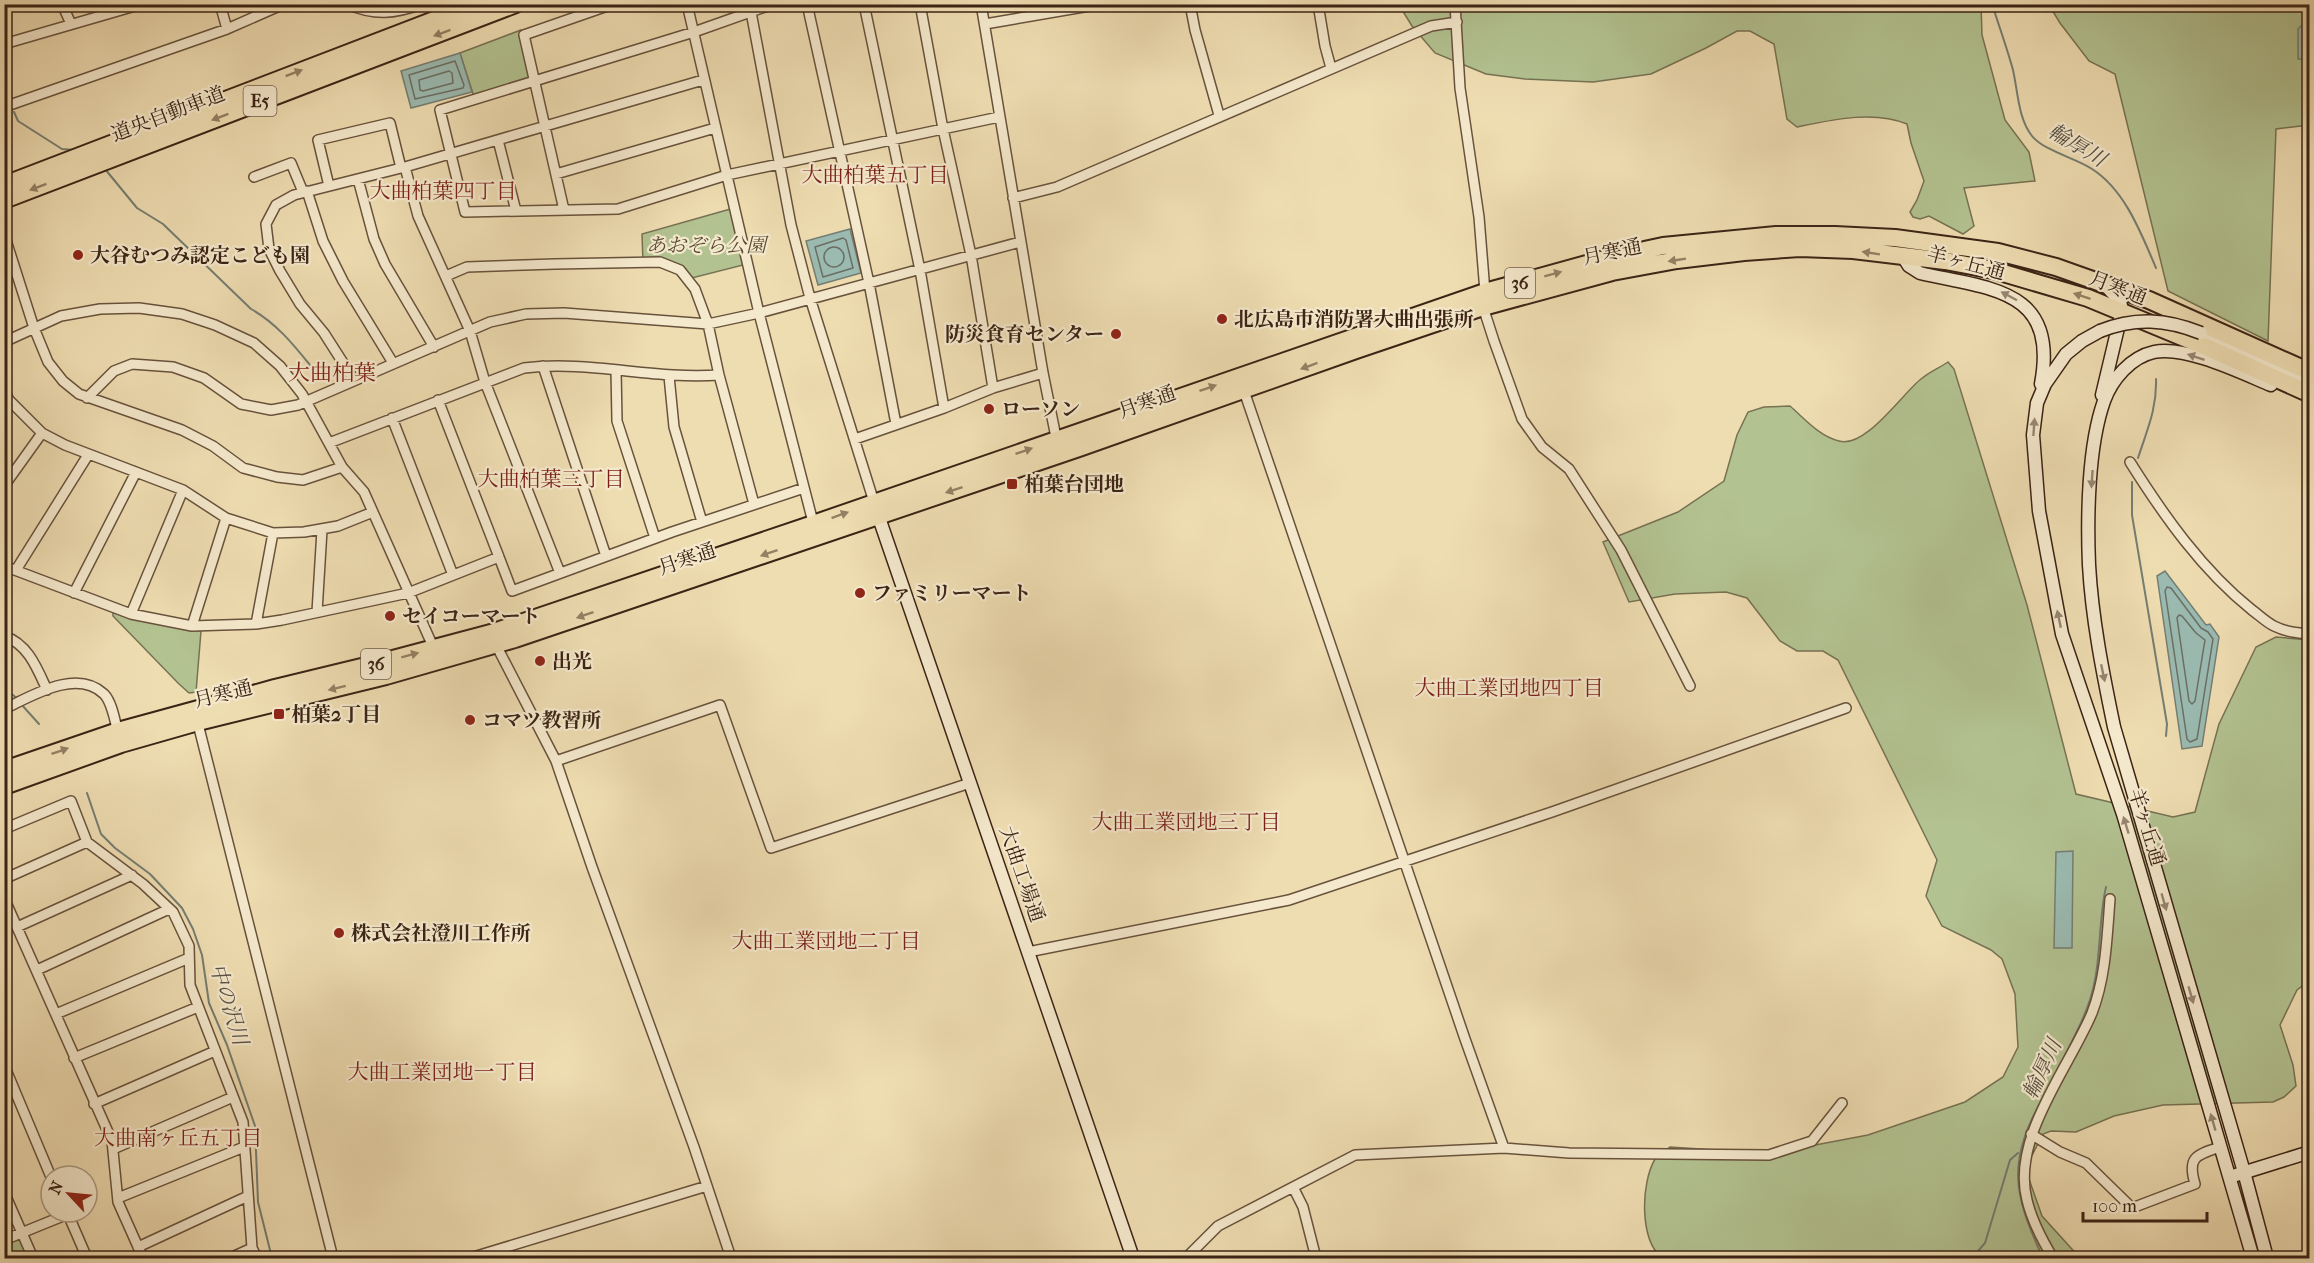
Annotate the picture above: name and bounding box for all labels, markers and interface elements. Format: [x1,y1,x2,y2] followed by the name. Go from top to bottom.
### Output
[432,28,450,38] one-way arrow
[285,68,303,77] one-way arrow
[108,82,228,146] street label: 道央自動車道
[244,86,276,116] road number: E5
[211,112,229,122] one-way arrow
[2044,118,2112,173] water label: 輪厚川
[802,163,949,187] district label: 大曲柏葉五丁目
[370,179,517,203] district label: 大曲柏葉四丁目
[29,183,47,192] one-way arrow
[646,234,769,257] park label: あおぞら公園
[1580,235,1644,269] street label: 月寒通
[1924,242,2008,284] street label: 羊ヶ丘通
[90,244,310,267] place label: 大谷むつみ認定こども園
[71,248,85,262] marker: 大谷むつみ認定こども園
[1862,248,1881,257] one-way arrow
[1668,256,1687,265] one-way arrow
[2086,267,2150,309] street label: 月寒通
[1505,268,1535,298] road number: 36
[1544,268,1562,278] one-way arrow
[2000,291,2017,301] one-way arrow
[2073,291,2091,300] one-way arrow
[1234,308,1474,331] place label: 北広島市消防署大曲出張所
[1215,312,1229,326] marker: 北広島市消防署大曲出張所
[945,323,1104,346] place label: 防災食育センター
[1109,327,1123,341] marker: 防災食育センター
[2187,352,2205,361] one-way arrow
[288,360,376,386] district label: 大曲柏葉
[1300,362,1318,372] one-way arrow
[1115,381,1179,423] street label: 月寒通
[1200,383,1218,392] one-way arrow
[1001,398,1080,421] place label: ローソン
[982,402,996,416] marker: ローソン
[2029,417,2039,436] one-way arrow
[1015,446,1033,455] one-way arrow
[478,467,625,491] district label: 大曲柏葉三丁目
[2087,469,2096,488] one-way arrow
[1024,473,1124,496] place label: 柏葉台団地
[1005,477,1019,491] marker: 柏葉台団地
[945,486,963,495] one-way arrow
[831,509,849,519] one-way arrow
[655,538,719,580] street label: 月寒通
[760,549,778,558] one-way arrow
[872,582,1032,605] place label: ファミリーマート
[853,586,867,600] marker: ファミリーマート
[402,605,541,628] place label: セイコーマート
[383,609,397,623] marker: セイコーマート
[2054,610,2063,629] one-way arrow
[576,611,594,621] one-way arrow
[361,649,391,679] road number: 36
[401,650,419,659] one-way arrow
[552,650,592,673] place label: 出光
[533,654,547,668] marker: 出光
[2099,663,2108,682] one-way arrow
[191,676,255,712] street label: 月寒通
[1415,676,1604,700] district label: 大曲工業団地四丁目
[328,684,347,694] one-way arrow
[291,703,381,726] place label: 柏葉2丁目
[272,707,286,721] marker: 柏葉2丁目
[482,709,601,732] place label: コマツ教習所
[463,713,477,727] marker: コマツ教習所
[51,745,69,755] one-way arrow
[2124,785,2170,869] street label: 羊ヶ丘通
[1092,810,1281,834] district label: 大曲工業団地三丁目
[2121,816,2130,834] one-way arrow
[995,823,1049,925] street label: 大曲工場通
[2159,893,2169,911] one-way arrow
[351,922,531,945] place label: 株式会社澄川工作所
[332,926,346,940] marker: 株式会社澄川工作所
[732,929,921,953] district label: 大曲工業団地二丁目
[205,960,253,1050] water label: 中の沢川
[2187,986,2196,1004] one-way arrow
[2018,1034,2067,1103] water label: 輪厚川
[348,1060,537,1084] district label: 大曲工業団地一丁目
[2208,1113,2217,1131] one-way arrow
[94,1126,262,1150] district label: 大曲南ヶ丘五丁目
[39,1164,99,1224] north arrow
[45,1177,68,1197] text: N
[2083,1185,2208,1223] scale bar
[2092,1196,2137,1217] text: 100 m

